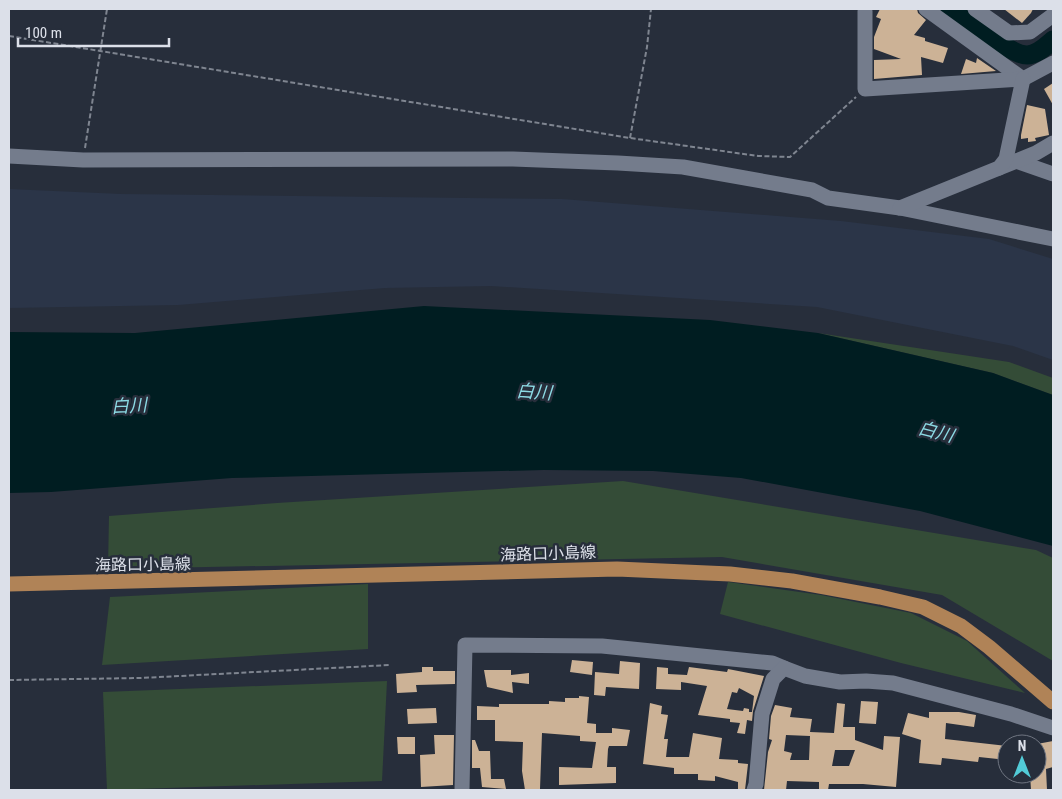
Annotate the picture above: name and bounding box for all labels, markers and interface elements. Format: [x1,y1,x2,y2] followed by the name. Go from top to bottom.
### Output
[18,15,169,47] scale bar
[25,24,62,42] text: 100 m
[515,380,555,403] water label: 白川
[110,394,149,417] water label: 白川
[916,417,958,447] water label: 白川
[500,542,596,565] street label: 海路口小島線
[95,554,191,575] street label: 海路口小島線
[997,734,1047,784] north arrow
[1018,738,1026,754] text: N

